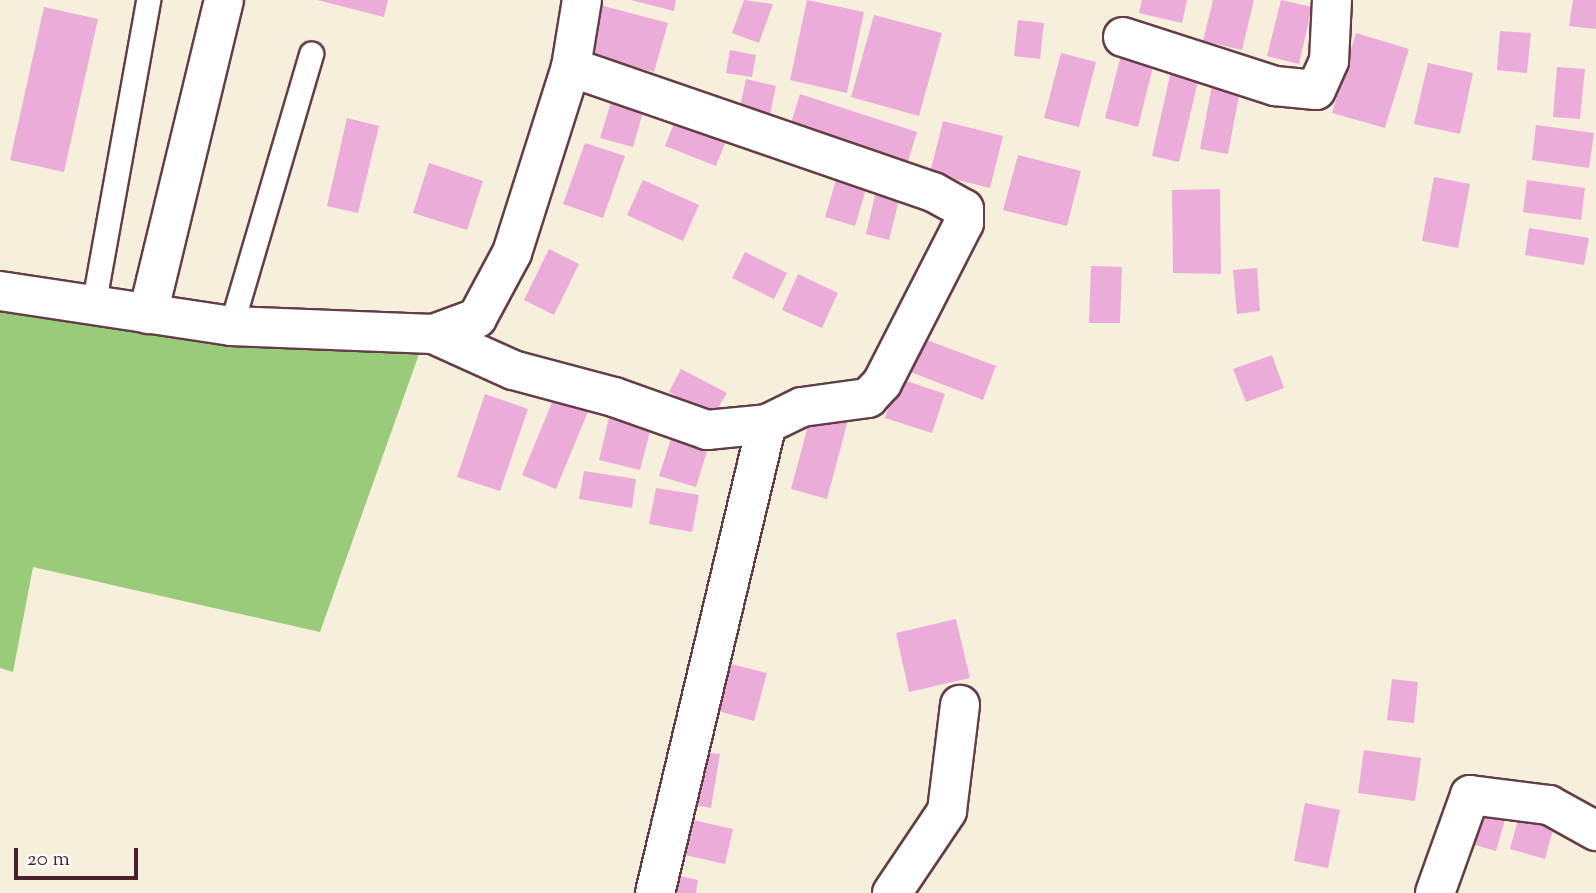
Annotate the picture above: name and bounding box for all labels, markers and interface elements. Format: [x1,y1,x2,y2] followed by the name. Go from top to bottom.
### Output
[18,834,142,878] scale bar
[27,845,70,875] text: 20 m

